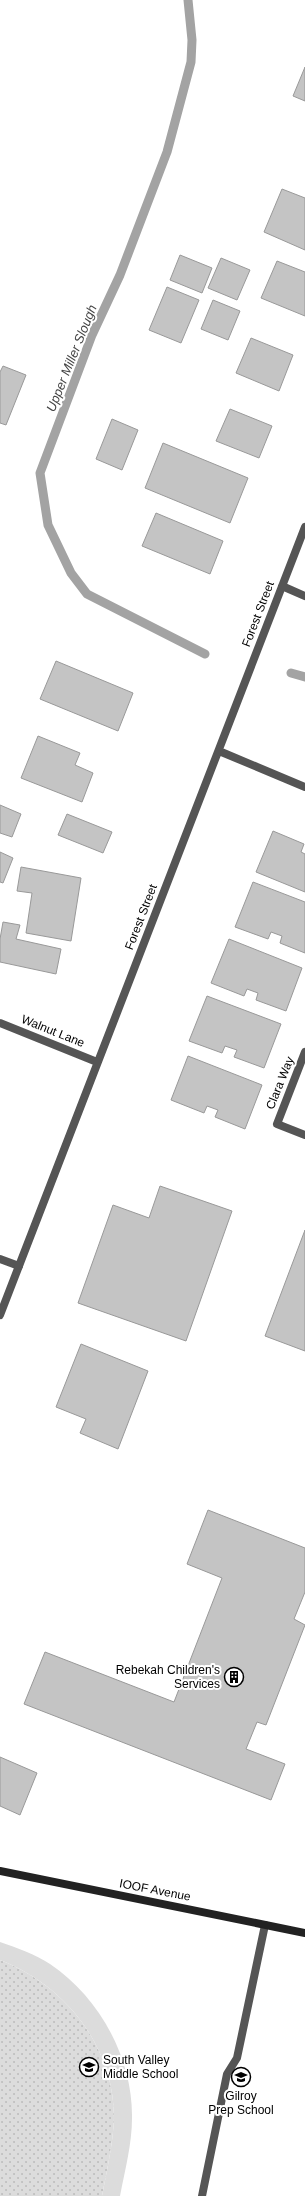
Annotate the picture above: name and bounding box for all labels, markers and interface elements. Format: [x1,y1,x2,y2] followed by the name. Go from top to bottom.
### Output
[43,302,100,414] water label: Upper Miller Slough
[239,578,277,649] street label: Forest Street
[122,881,160,952] street label: Forest Street
[19,1012,87,1050] street label: Walnut Lane
[263,1055,297,1111] street label: Clara Way
[116,1663,220,1691] place label: Rebekah Children's Services
[223,1666,245,1688] building icon: Rebekah Children's Services
[118,1876,192,1904] street label: IOOF Avenue
[103,2053,178,2081] place label: South Valley Middle School
[78,2056,100,2078] school or university icon: South Valley Middle School
[230,2066,252,2088] school or university icon: Gilroy Prep School
[208,2089,274,2117] place label: Gilroy Prep School

